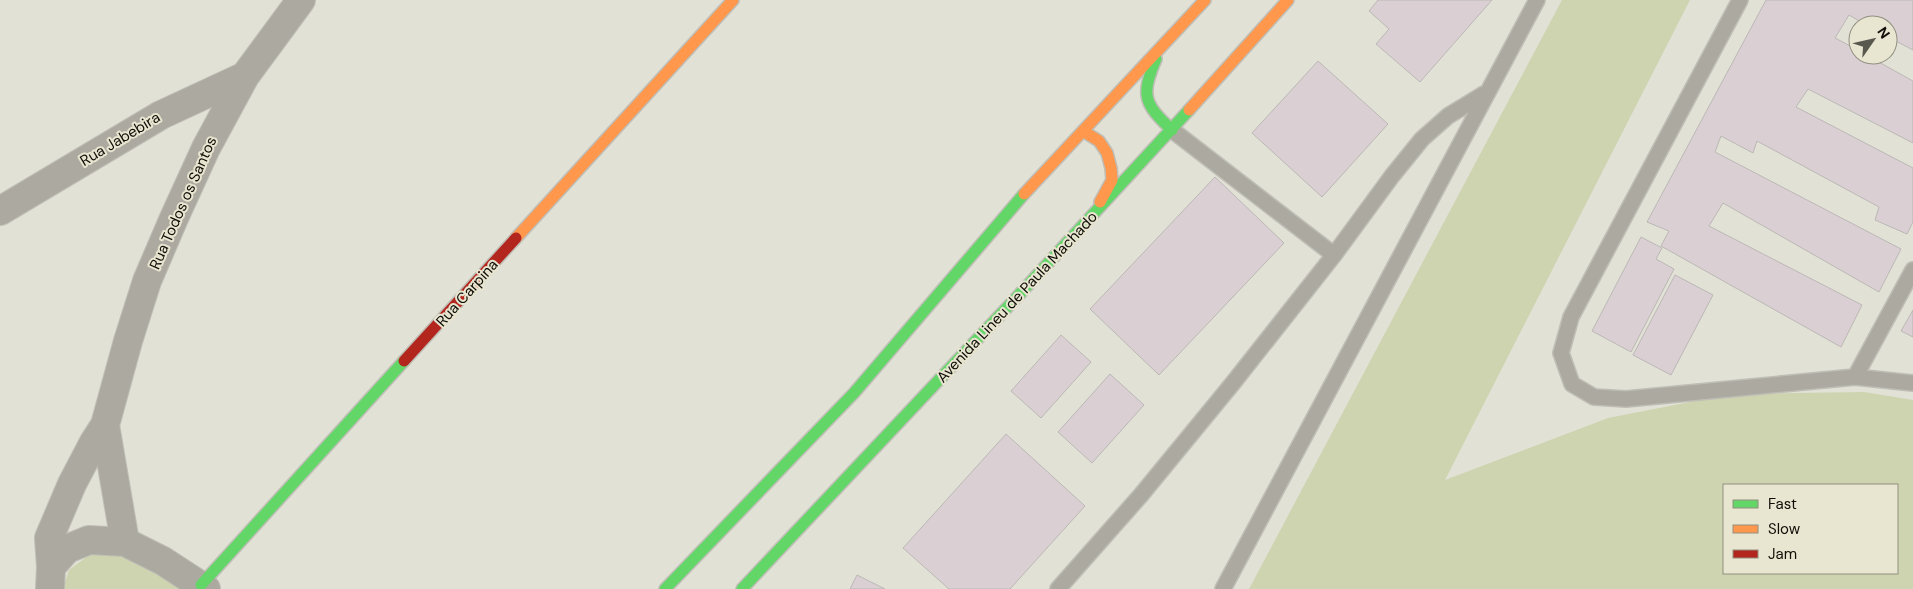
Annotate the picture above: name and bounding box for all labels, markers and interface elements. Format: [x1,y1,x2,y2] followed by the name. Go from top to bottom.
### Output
[1848,15,1898,65] north arrow
[1873,23,1894,42] text: N
[76,107,164,171] street label: Rua Jabebira
[145,133,221,273] street label: Rua Todos os Santos
[932,207,1102,387] street label: Avenida Lineu de Paula Machado
[432,255,502,331] street label: Rua Carpina
[1723,484,1898,574] legend
[1768,494,1797,514] text: Fast
[1768,519,1801,539] text: Slow
[1768,544,1797,564] text: Jam

